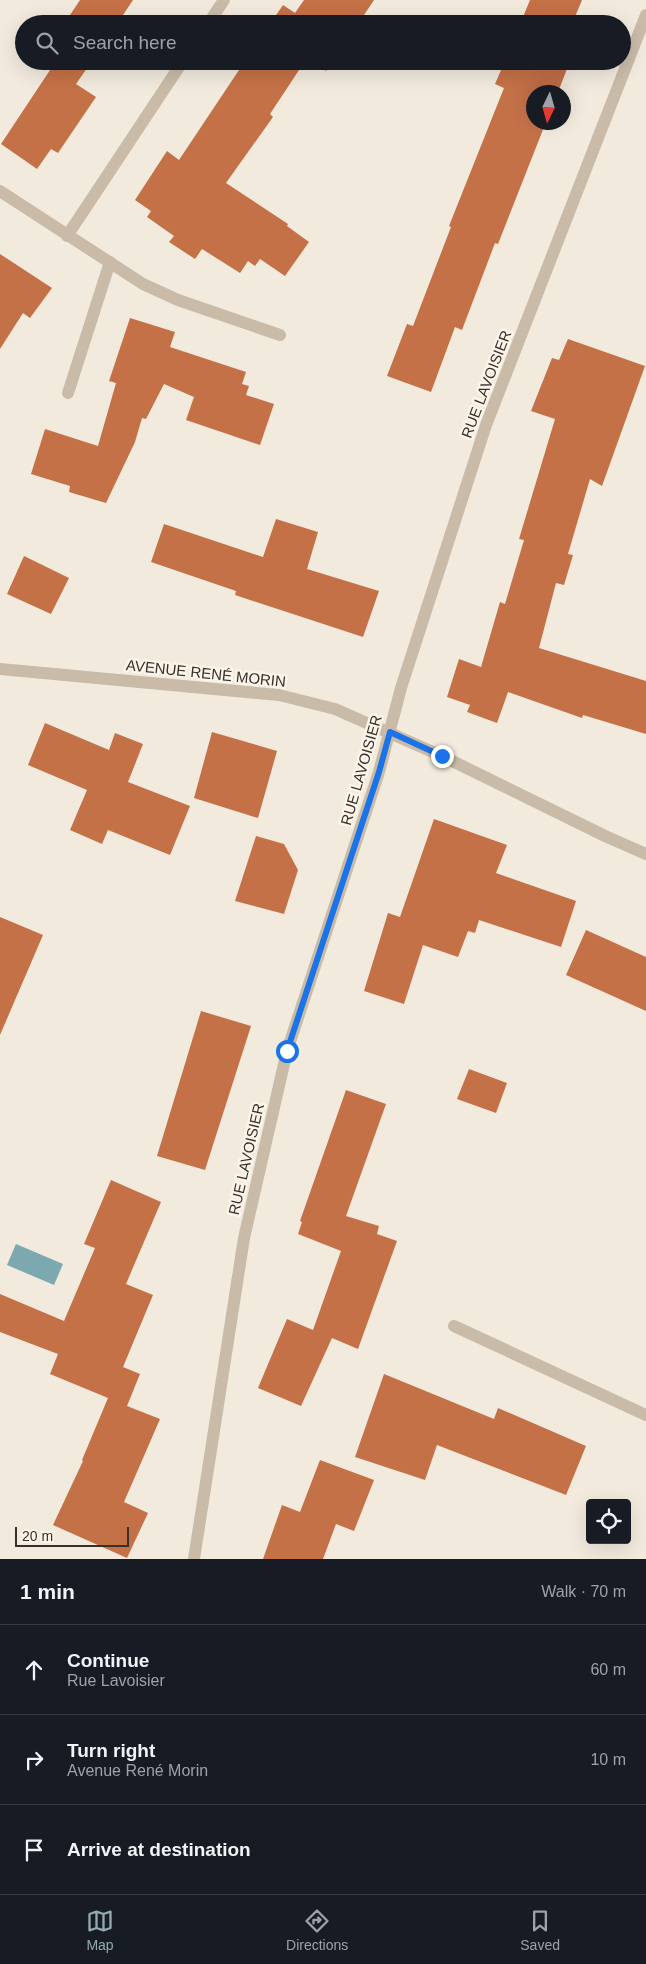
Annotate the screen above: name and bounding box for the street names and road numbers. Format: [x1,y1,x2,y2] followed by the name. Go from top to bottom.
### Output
[458,328,514,440] street label: RUE LAVOISIER
[125,656,287,690] street label: AVENUE RENÉ MORIN
[337,713,385,827] street label: RUE LAVOISIER
[225,1101,267,1216] street label: RUE LAVOISIER

